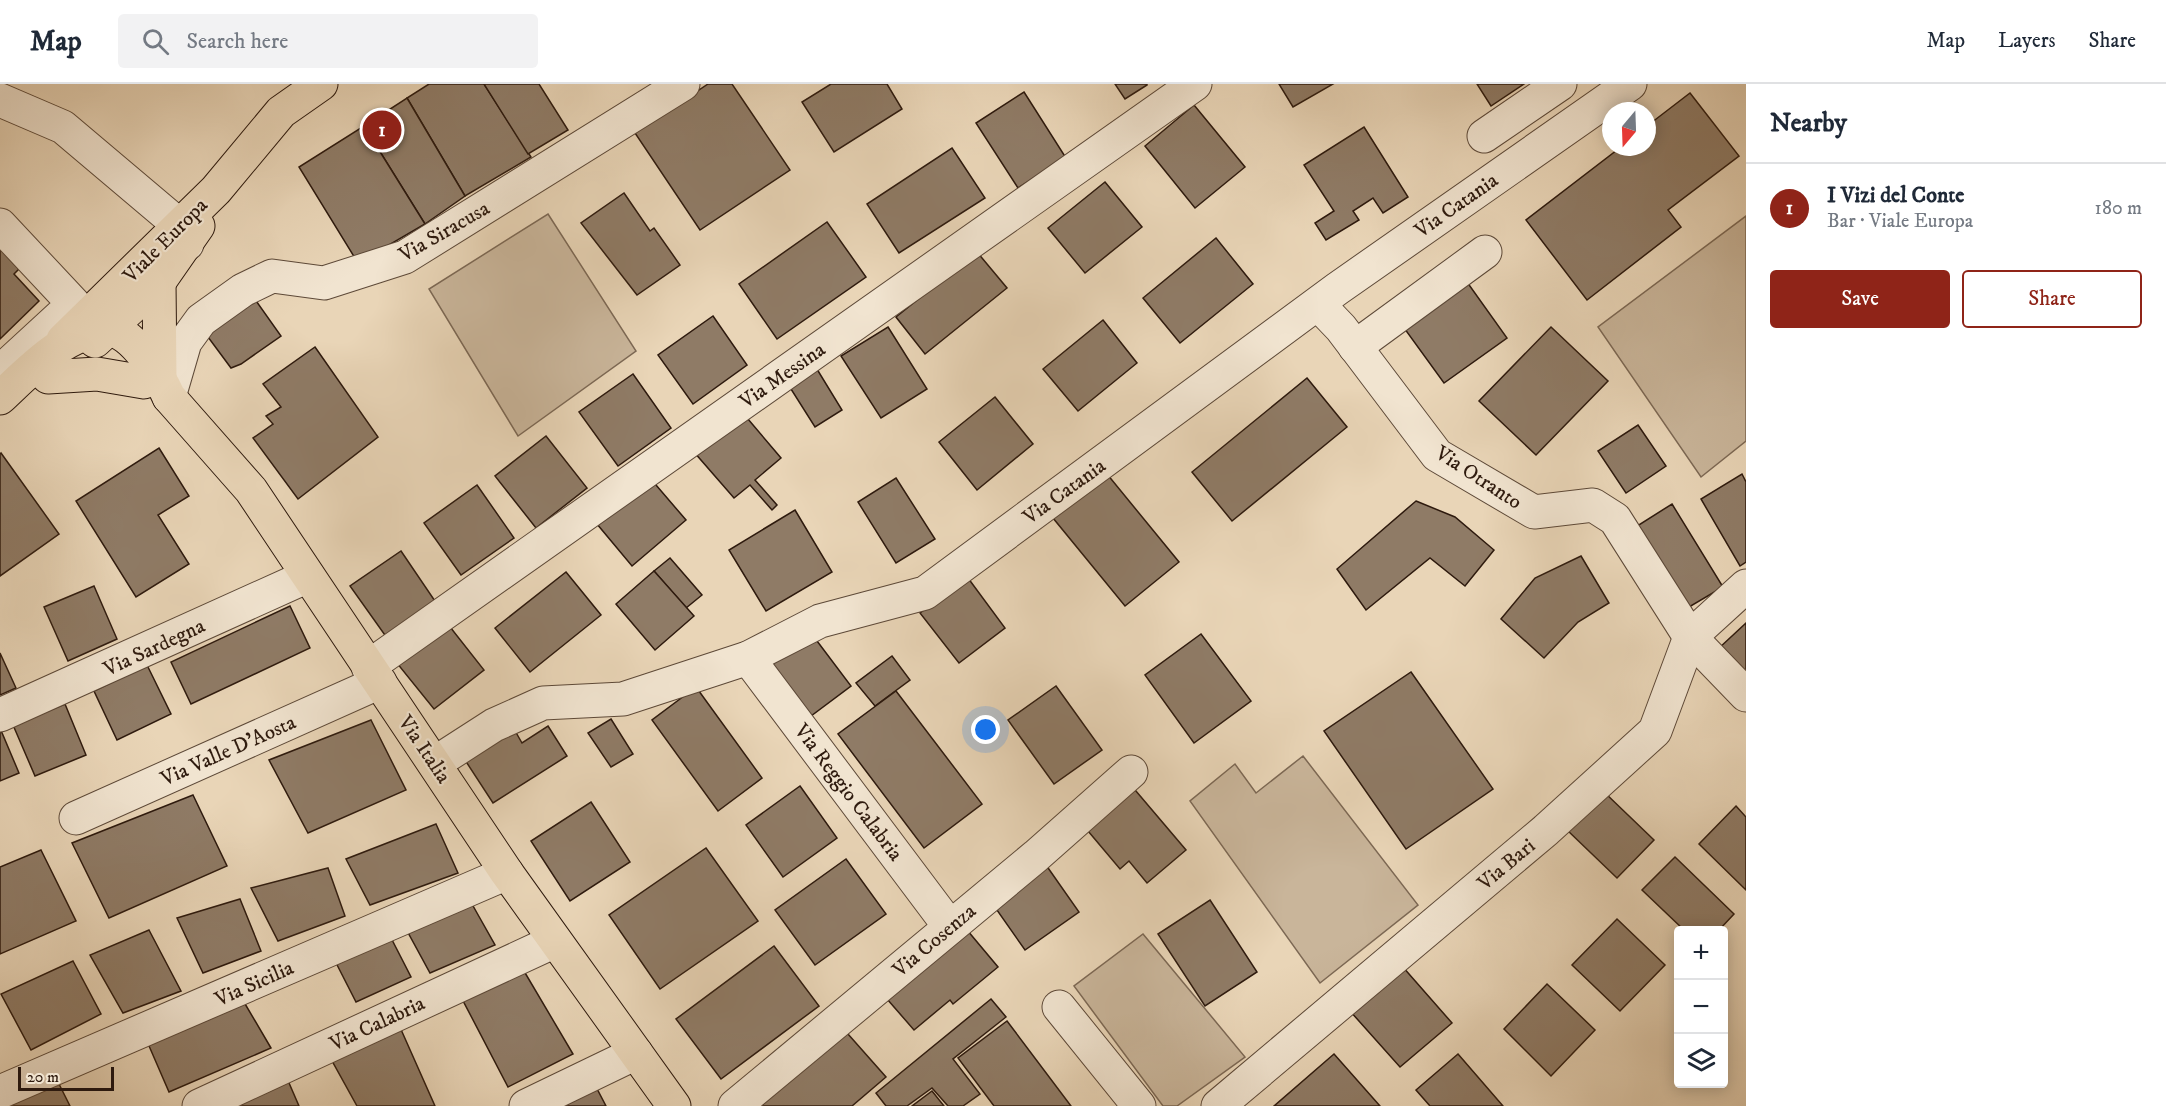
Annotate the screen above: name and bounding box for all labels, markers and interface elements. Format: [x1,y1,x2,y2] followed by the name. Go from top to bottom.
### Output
[118,14,538,68] search box
[30,24,82,59] text: Map
[139,25,172,58] icon: search
[187,28,288,55] text: Search here
[1926,28,1965,54] text: Map
[1998,28,2056,54] text: Layers
[2089,28,2136,54] text: Share
[1602,102,1656,156] north arrow
[1770,107,1847,140] text: Nearby
[362,108,401,152] pin: 1
[1409,168,1503,245] street label: Via Catania
[1827,182,1964,209] text: I Vizi del Conte
[117,193,214,289] street label: Viale Europa
[394,196,494,269] street label: Via Siracusa
[1786,196,1793,221] text: 1
[2095,196,2142,221] text: 180 m
[1827,209,1973,234] text: Bar · Viale Europa
[1770,270,1950,328] button: Save
[1962,270,2142,328] button: Share
[734,337,831,415] street label: Via Messina
[1429,440,1527,515] street label: Via Otranto
[1017,453,1111,531] street label: Via Catania
[99,613,209,683] street label: Via Sardegna
[156,709,300,793] street label: Via Valle D'Aosta
[391,710,456,789] street label: Via Italia
[971,715,1000,744] your location
[788,718,908,866] street label: Via Reggio Calabria
[1472,833,1541,897] street label: Via Bari
[887,898,982,984] street label: Via Cosenza
[1674,926,1728,1088] map controls
[1674,926,1728,980] button: +
[210,955,298,1013] street label: Via Sicilia
[1674,980,1728,1034] button: −
[325,991,429,1058] street label: Via Calabria
[1674,1034,1728,1088] button: layers
[18,1064,114,1092] scale bar
[27,1067,59,1087] text: 20 m

